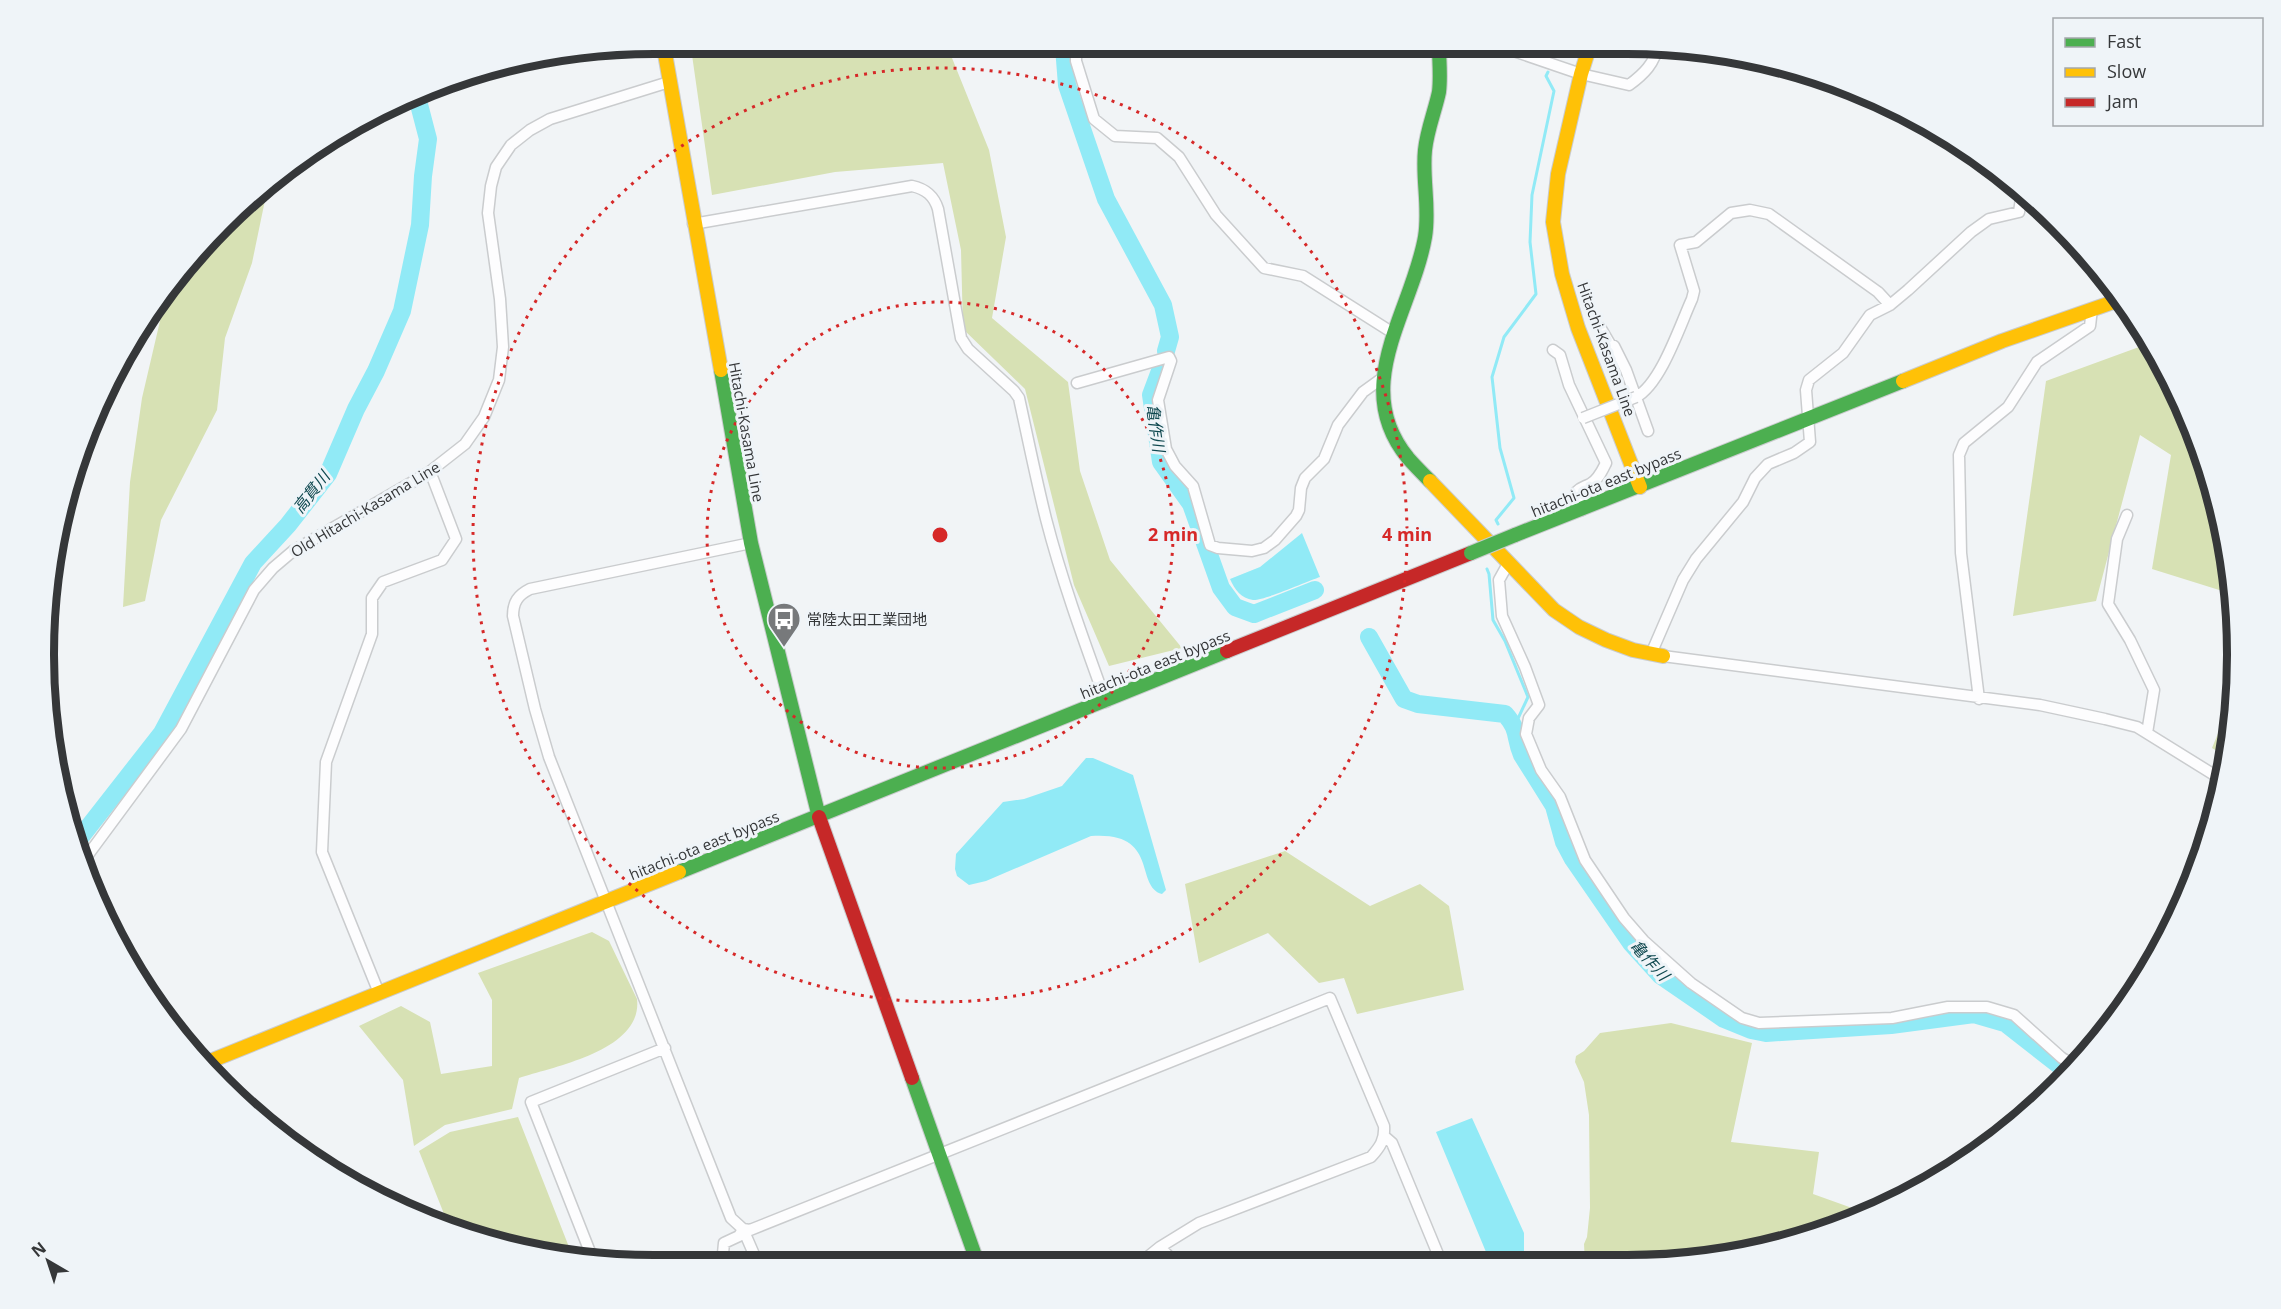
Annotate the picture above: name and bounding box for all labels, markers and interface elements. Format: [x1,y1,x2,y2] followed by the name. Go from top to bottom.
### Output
[2053,18,2263,126] legend
[2107,29,2141,53] text: Fast
[2107,59,2146,83] text: Slow
[2105,89,2139,113] text: Jam
[1573,279,1641,419] street label: Hitachi-Kasama Line
[725,360,769,504] street label: Hitachi-Kasama Line
[1142,403,1171,455] water label: 亀作川
[1528,443,1684,521] street label: hitachi-ota east bypass
[287,457,443,561] street label: Old Hitachi-Kasama Line
[288,465,336,518] water label: 高貫川
[1148,522,1198,546] text: 2 min
[1382,522,1432,546] text: 4 min
[930,525,950,545] centre of rings
[766,601,802,648] bus stop icon: 常陸太田工業団地
[807,609,927,629] place label: 常陸太田工業団地
[1077,625,1233,703] street label: hitachi-ota east bypass
[626,806,782,884] street label: hitachi-ota east bypass
[1626,935,1676,987] water label: 亀作川
[18,1231,78,1291] north arrow
[27,1237,51,1262] text: N

